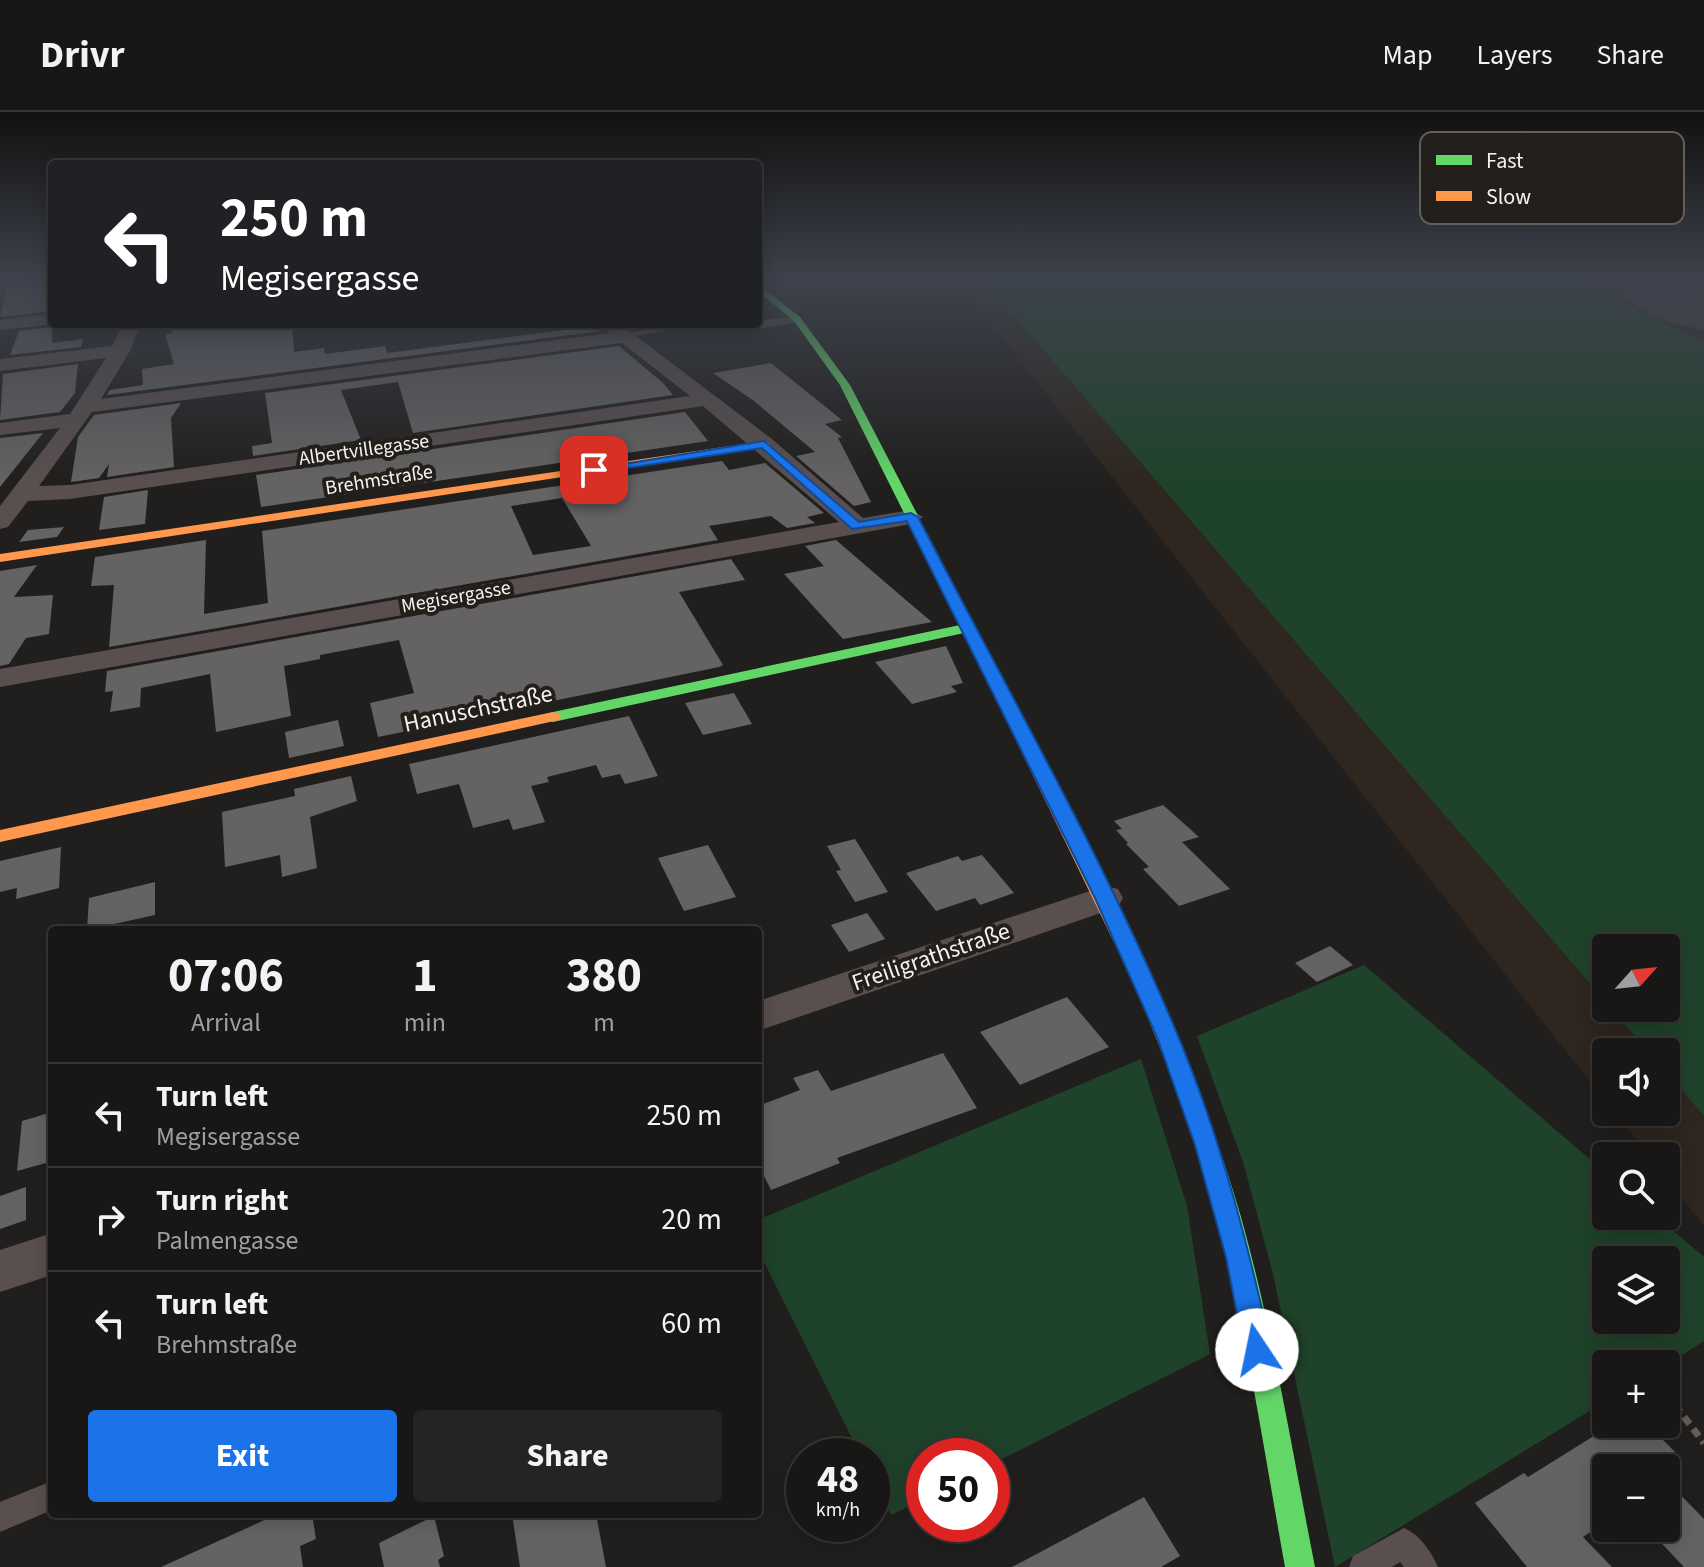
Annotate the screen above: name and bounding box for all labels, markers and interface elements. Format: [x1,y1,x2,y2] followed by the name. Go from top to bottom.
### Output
[40,28,125,82] text: Drivr
[1382,35,1432,75] text: Map
[1476,35,1552,75] text: Layers
[1596,35,1664,75] text: Share
[1420,132,1684,224] legend
[1486,145,1524,177] text: Fast
[220,179,368,258] text: 250 m
[1486,181,1531,213] text: Slow
[88,192,192,296] icon: left
[220,253,419,304] text: Megisergasse
[297,427,431,473] street label: Albertvillegasse
[560,436,628,504] pin
[572,448,616,492] icon: arrive
[323,458,435,502] street label: Brehmstraße
[399,574,513,620] street label: Megisergasse
[400,676,556,742] street label: Hanuschstraße
[847,914,1015,1000] street label: Freiligrathstraße
[1592,934,1680,1022] north arrow
[1592,934,1680,1542] map controls
[168,942,284,1010] text: 07:06
[412,942,438,1010] text: 1
[566,942,642,1010] text: 380
[191,1004,261,1041] text: Arrival
[404,1004,446,1041] text: min
[593,1004,615,1041] text: m
[1592,1038,1680,1126] button: sound
[156,1075,268,1118] text: Turn left
[88,1093,132,1137] icon: left
[646,1094,722,1137] text: 250 m
[156,1118,300,1155] text: Megisergasse
[1592,1142,1680,1230] button: search
[156,1179,288,1222] text: Turn right
[88,1197,132,1241] icon: right
[661,1198,722,1241] text: 20 m
[156,1222,298,1259] text: Palmengasse
[1592,1246,1680,1334] button: layers
[156,1283,268,1326] text: Turn left
[88,1301,132,1345] icon: left
[661,1302,722,1345] text: 60 m
[1215,1308,1299,1392] position arrow
[156,1326,297,1363] text: Brehmstraße
[1592,1350,1680,1438] button: +
[88,1410,397,1502] button: Exit
[413,1410,722,1502] button: Share
[906,1438,1010,1542] speed limit sign: 50
[817,1451,859,1508] text: 48
[1592,1454,1680,1542] button: −
[816,1496,860,1524] text: km/h

